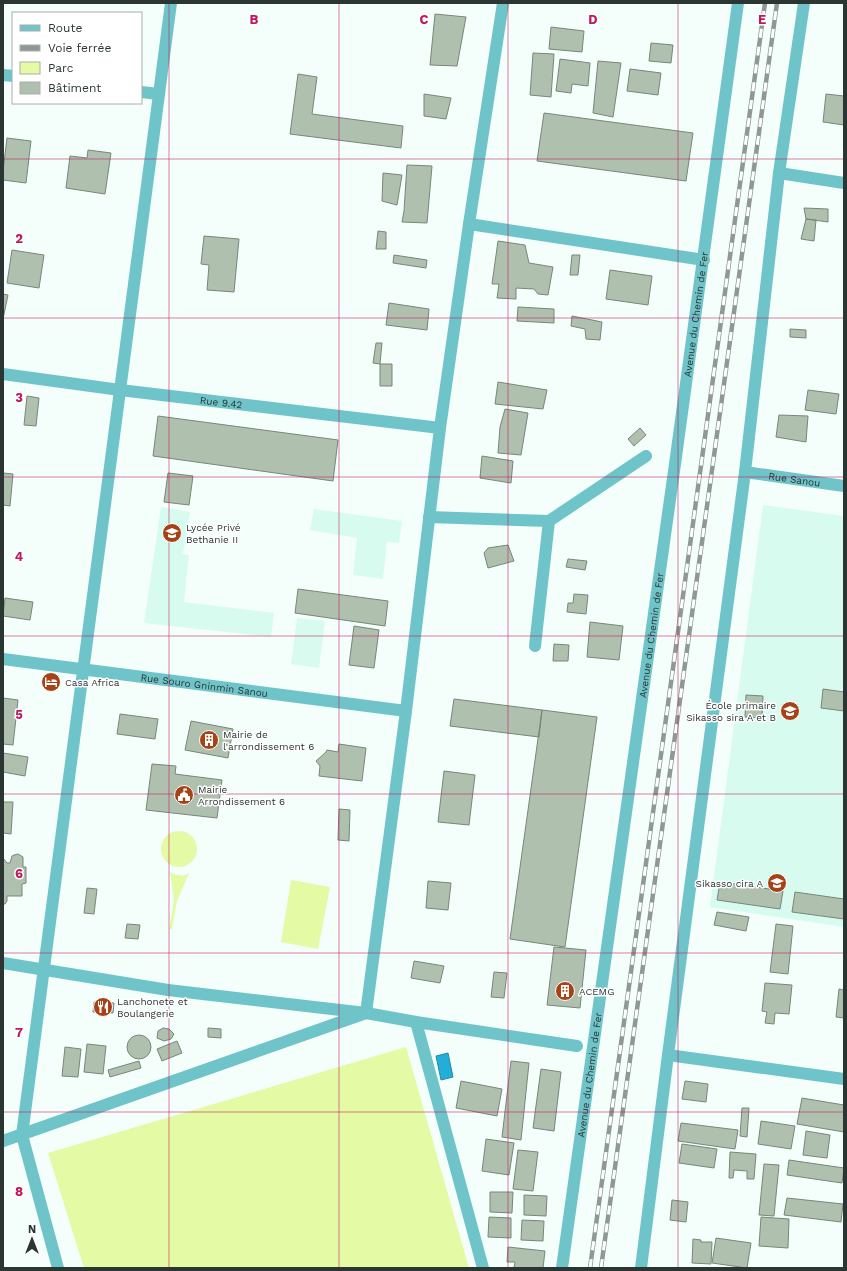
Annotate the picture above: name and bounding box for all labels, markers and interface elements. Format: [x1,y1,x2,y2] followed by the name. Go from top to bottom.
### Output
[12,12,142,104] legend
[250,12,259,27] text: B
[420,12,429,27] text: C
[588,12,598,27] text: D
[758,12,766,27] text: E
[48,21,82,35] text: Route
[48,41,111,55] text: Voie ferrée
[48,61,74,75] text: Parc
[48,81,101,95] text: Bâtiment
[15,231,23,246] text: 2
[682,251,710,378] street label: Avenue du Chemin de Fer
[15,390,23,405] text: 3
[199,395,243,410] street label: Rue 9.42
[768,470,821,489] street label: Rue Sanou
[161,522,183,544] school or university icon: Lycée Privé Bethanie II
[186,522,241,545] place label: Lycée Privé Bethanie II
[15,549,24,564] text: 4
[637,572,666,699] street label: Avenue du Chemin de Fer
[40,671,62,693] hotel icon: Casa Africa
[140,672,269,699] street label: Rue Souro Gninmin Sanou
[65,677,120,688] place label: Casa Africa
[686,700,776,723] place label: École primaire Sikasso sira A et B
[779,700,801,722] school or university icon: École primaire Sikasso sira A et B
[15,707,23,722] text: 5
[198,729,220,751] building icon: Mairie de l'arrondissement 6
[223,729,314,752] place label: Mairie de l'arrondissement 6
[173,784,195,806] public building icon: Mairie Arrondissement 6
[198,784,285,807] place label: Mairie Arrondissement 6
[15,866,23,881] text: 6
[766,872,788,894] school or university icon: Sikasso cira A
[696,878,763,889] place label: Sikasso cira A
[554,980,576,1002] building icon: ACEMG
[579,986,614,997] place label: ACEMG
[92,996,114,1018] restaurant icon: Lanchonete et Boulangerie
[117,996,188,1019] place label: Lanchonete et Boulangerie
[575,1012,604,1138] street label: Avenue du Chemin de Fer
[15,1025,23,1040] text: 7
[15,1184,23,1199] text: 8
[12,1219,52,1259] north arrow
[28,1223,36,1236] text: N

